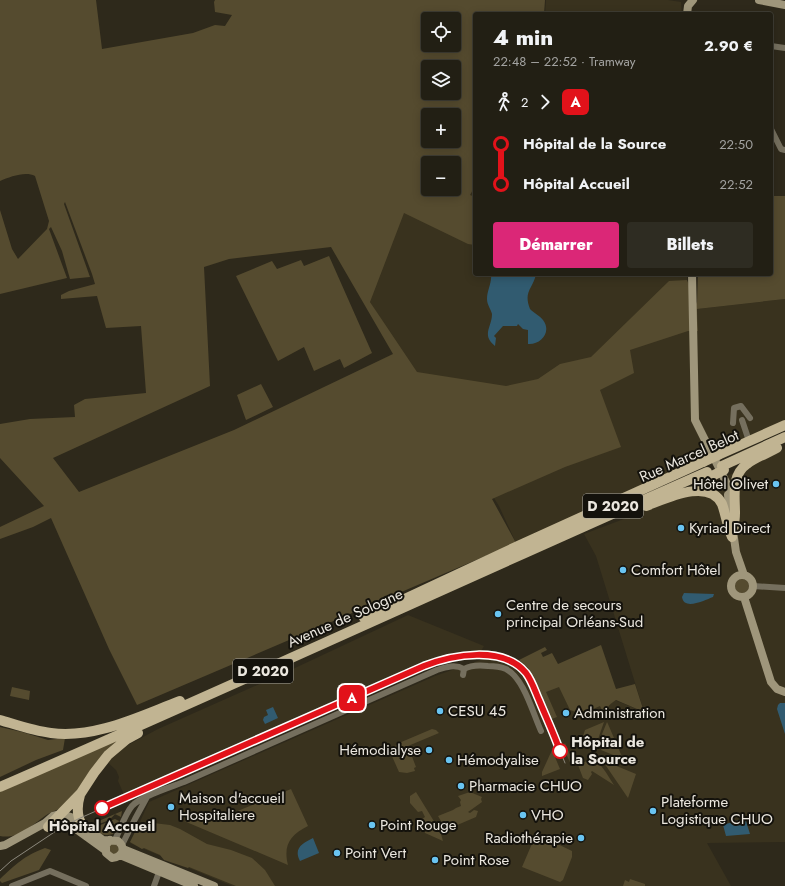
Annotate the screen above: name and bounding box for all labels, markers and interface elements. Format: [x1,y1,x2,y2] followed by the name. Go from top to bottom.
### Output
[421,12,461,196] map controls
[421,12,461,52] button: locate
[493,21,553,53] text: 4 min
[704,35,753,57] text: 2.90 €
[493,52,635,71] text: 22:48 – 22:52 · Tramway
[421,60,461,100] button: layers
[493,91,515,113] icon: walk
[534,91,556,113] icon: forward
[570,92,581,112] text: A
[521,93,528,112] text: 2
[421,108,461,148] button: +
[523,133,666,155] text: Hôpital de la Source
[719,135,753,154] text: 22:50
[421,156,461,196] button: −
[523,173,630,195] text: Hôpital Accueil
[720,175,753,194] text: 22:52
[493,222,619,268] button: Démarrer
[627,222,753,268] button: Billets
[636,424,743,488] street label: Rue Marcel Belot
[693,473,768,495] place label: Hôtel Olivet
[771,479,781,489] marker: Hôtel Olivet
[583,494,643,518] road number: D 2020
[689,517,771,539] place label: Kyriad Direct
[676,523,686,533] marker: Kyriad Direct
[631,559,721,581] place label: Comfort Hôtel
[618,565,628,575] marker: Comfort Hôtel
[284,583,406,653] street label: Avenue de Sologne
[506,594,643,633] place label: Centre de secours principal Orléans-Sud
[493,609,503,619] marker: Centre de secours principal Orléans-Sud
[233,659,293,683] road number: D 2020
[339,685,365,711] line badge: A
[347,688,357,708] text: A
[448,700,506,722] place label: CESU 45
[574,702,665,724] place label: Administration
[435,706,445,716] marker: CESU 45
[561,708,571,718] marker: Administration
[571,731,645,770] place label: Hôpital de la Source
[339,739,421,761] place label: Hémodialyse
[552,743,568,759] marker: Hôpital de la Source
[424,745,434,755] marker: Hémodialyse
[457,749,539,771] place label: Hémodyalise
[444,755,454,765] marker: Hémodyalise
[469,775,582,797] place label: Pharmacie CHUO
[456,781,466,791] marker: Pharmacie CHUO
[179,787,285,826] place label: Maison d'accueil Hospitaliere
[661,791,773,830] place label: Plateforme Logistique CHUO
[94,800,110,816] marker: Hôpital Accueil
[166,802,176,812] marker: Maison d'accueil Hospitaliere
[531,804,564,826] place label: VHO
[648,806,658,816] marker: Plateforme Logistique CHUO
[518,810,528,820] marker: VHO
[380,814,457,836] place label: Point Rouge
[49,815,155,837] place label: Hôpital Accueil
[367,820,377,830] marker: Point Rouge
[485,827,573,849] place label: Radiothérapie
[576,833,586,843] marker: Radiothérapie
[345,842,406,864] place label: Point Vert
[332,848,342,858] marker: Point Vert
[443,849,509,871] place label: Point Rose
[430,855,440,865] marker: Point Rose

